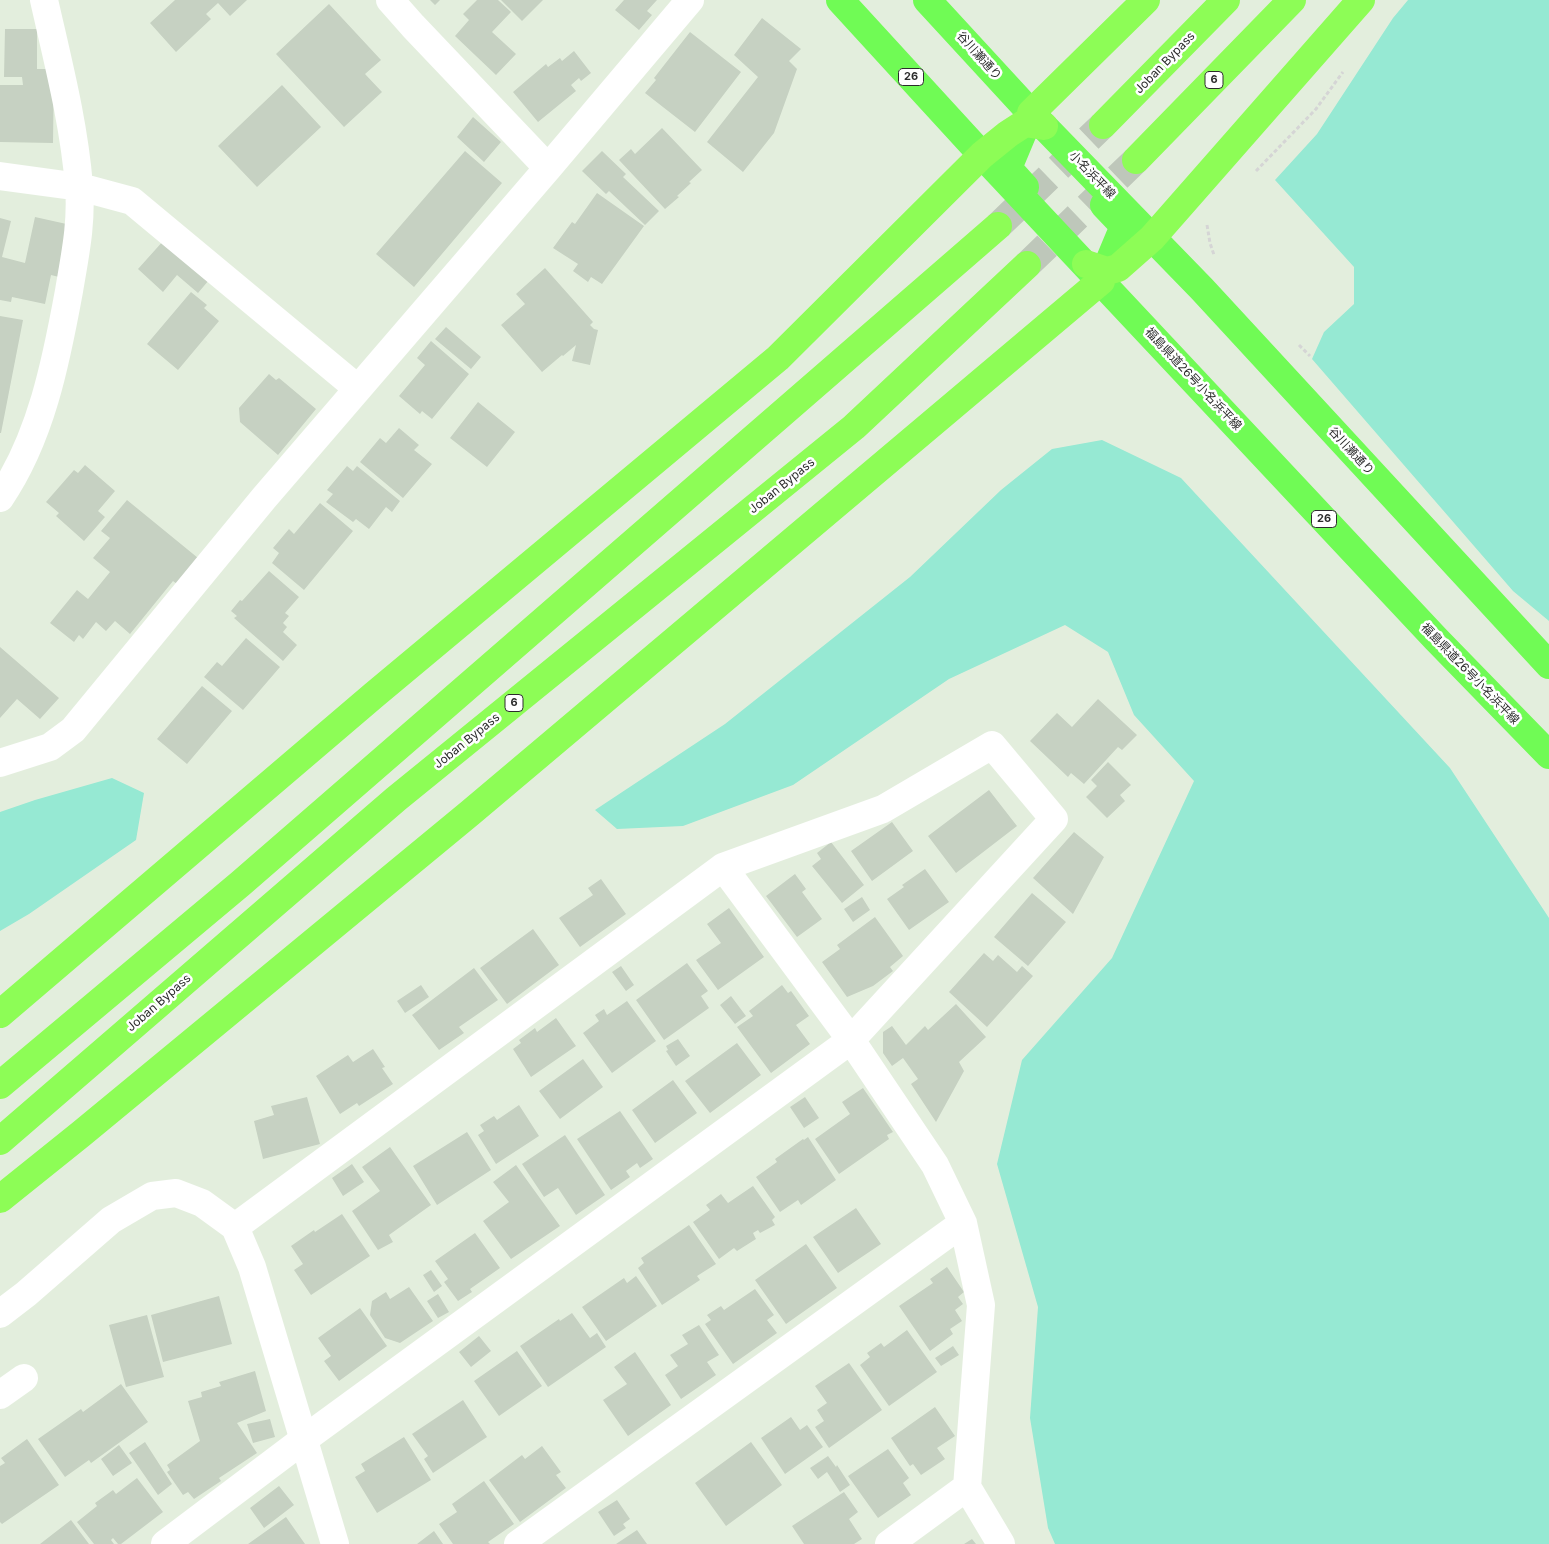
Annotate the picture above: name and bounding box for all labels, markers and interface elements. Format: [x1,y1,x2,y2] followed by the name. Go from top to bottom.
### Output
[954,29,1004,83] street label: 谷川瀬通り
[1132,29,1198,97] street label: Joban Bypass
[898,68,924,86] road number: 26
[1205,72,1223,88] road number: 6
[1066,148,1118,202] street label: 小名浜平線
[1142,325,1244,433] street label: 福島県道26号小名浜平線
[1325,424,1377,478] street label: 谷川瀬通り
[746,455,818,517] street label: Joban Bypass
[1312,510,1336,528] road number: 26
[1418,621,1522,727] street label: 福島県道26号小名浜平線
[505,694,523,711] road number: 6
[431,710,503,772] street label: Joban Bypass
[124,971,194,1035] street label: Joban Bypass

